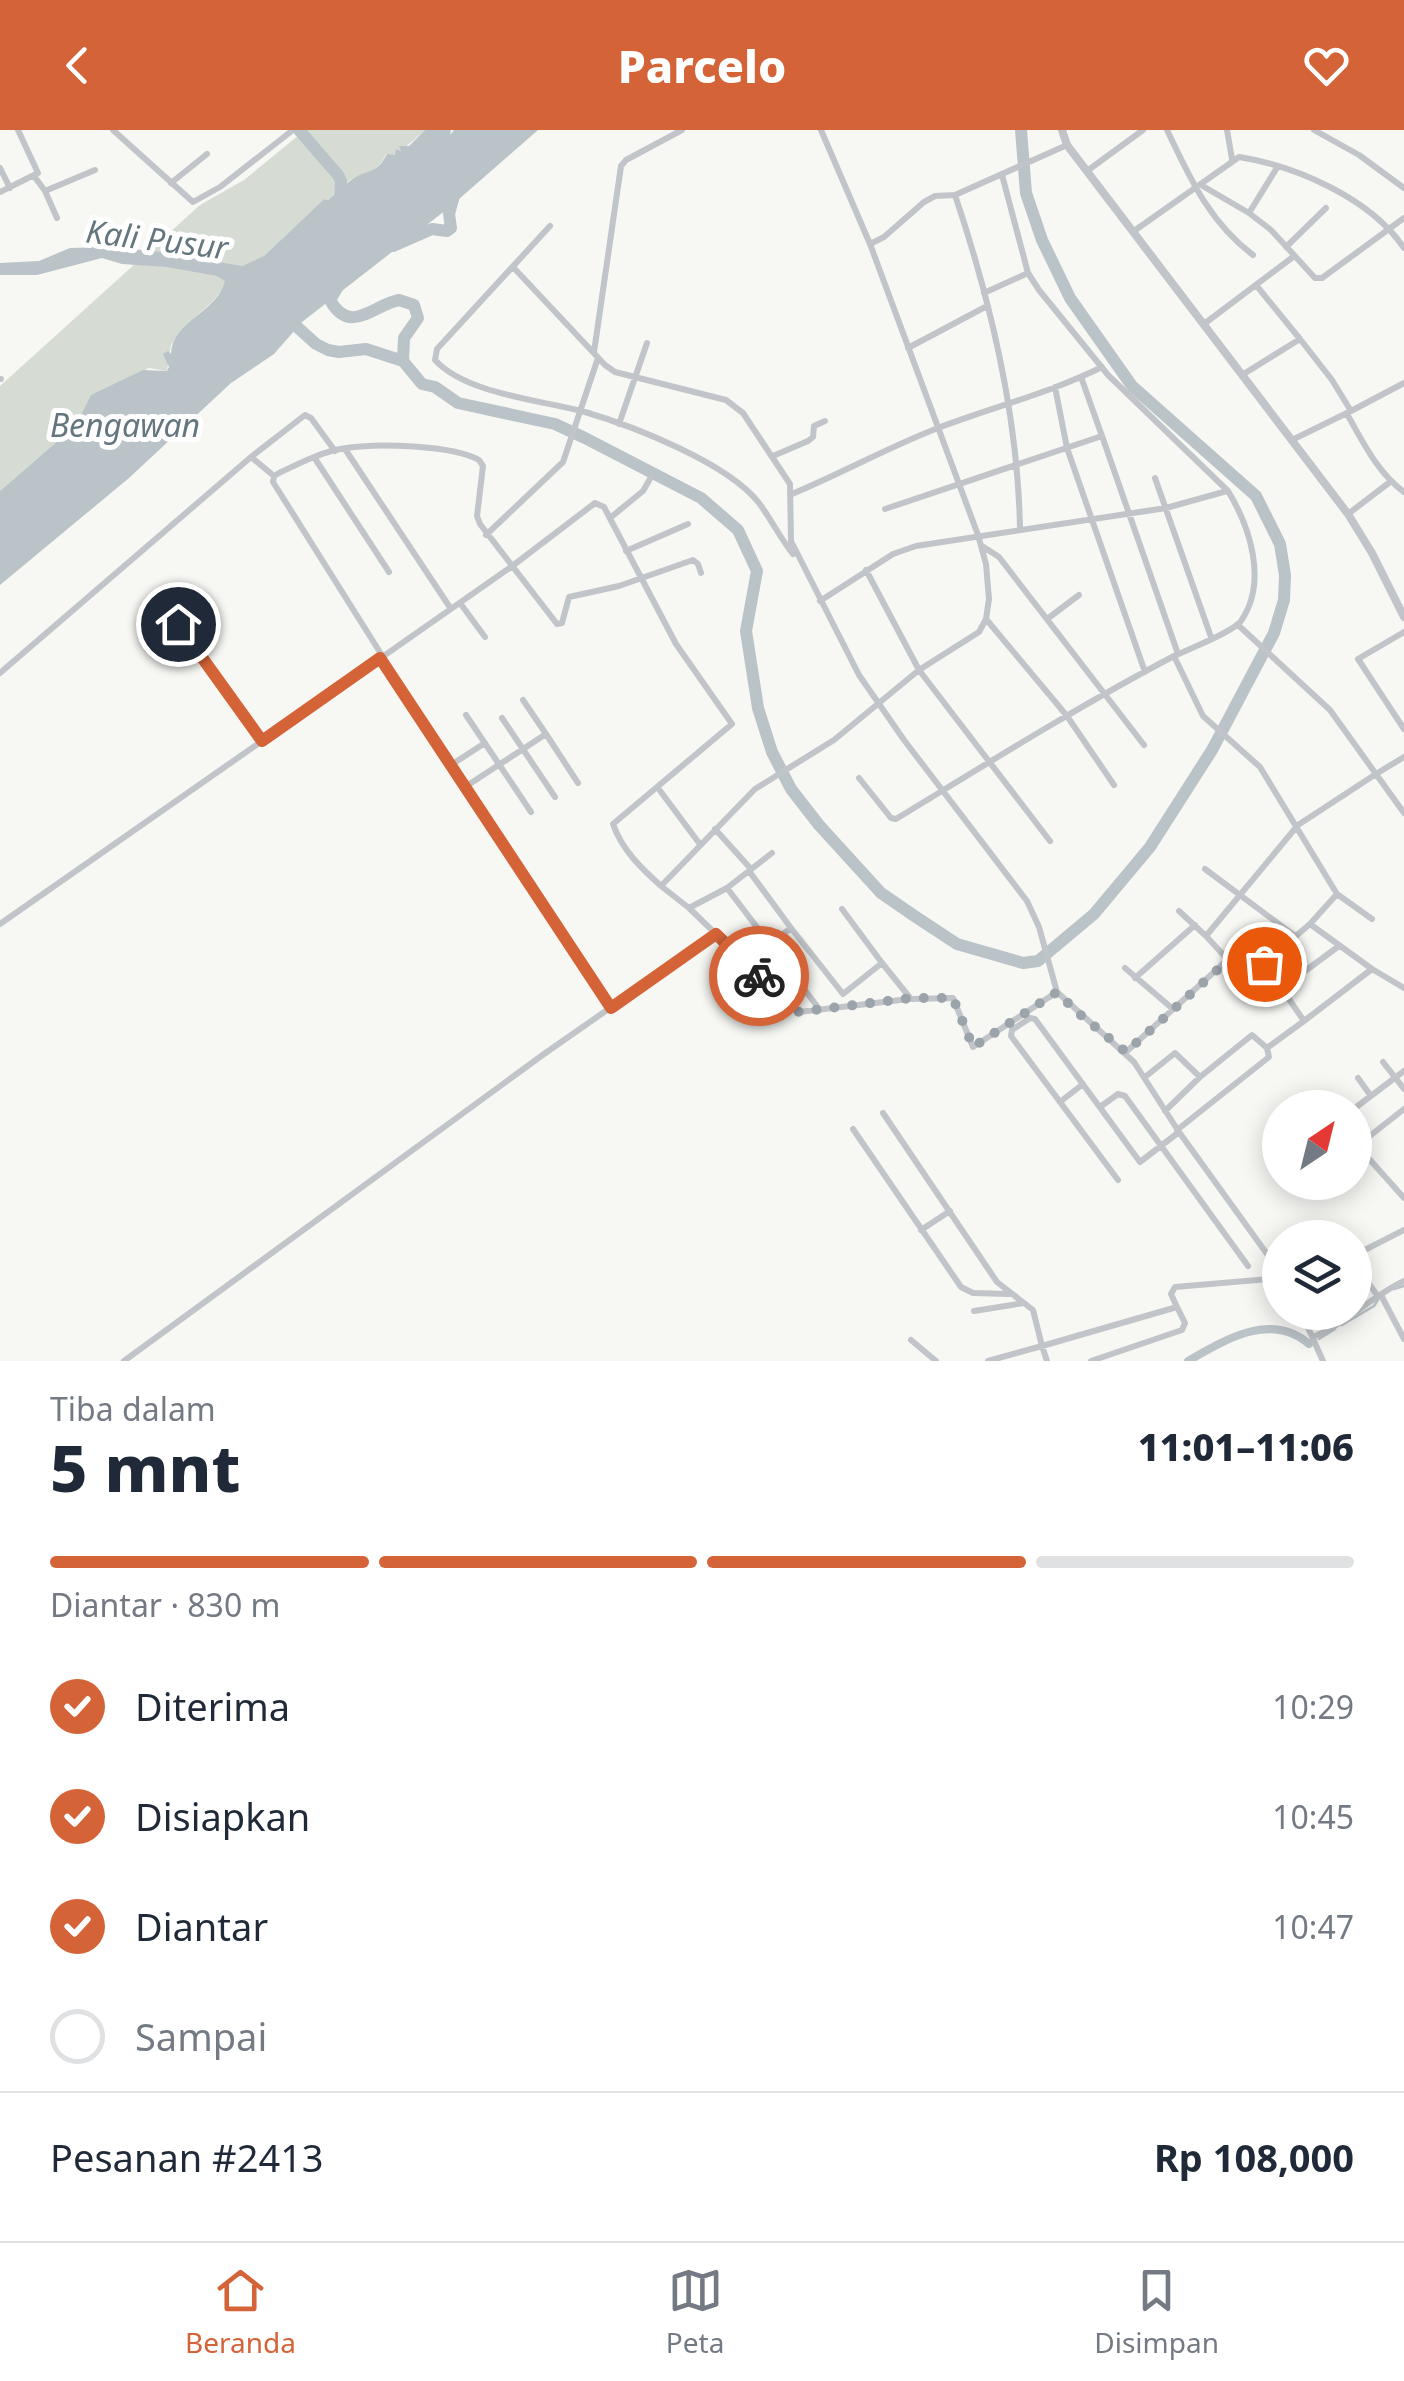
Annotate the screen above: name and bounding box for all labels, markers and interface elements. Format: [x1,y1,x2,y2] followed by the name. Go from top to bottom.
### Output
[618,35,786,96] text: Parcelo
[50,38,105,93] icon: back
[1299,38,1354,93] icon: heart
[84,208,232,269] water label: Kali Pusur
[50,403,200,446] water label: Bengawan
[136,582,221,667] pin
[151,597,206,652] icon: home
[1222,922,1307,1007] pin
[709,926,809,1026] courier
[1237,937,1292,992] icon: bag
[732,949,787,1004] icon: bike
[1262,1090,1372,1200] north arrow
[1262,1090,1372,1330] map controls
[1262,1220,1372,1330] button: layers
[50,1387,216,1430] text: Tiba dalam
[1138,1420,1354,1472] text: 11:01–11:06
[50,1423,240,1511] text: 5 mnt
[50,1583,280,1626] text: Diantar · 830 m
[50,1679,105,1734] icon: check
[135,1680,290,1732] text: Diterima
[1272,1685,1354,1728] text: 10:29
[50,1789,105,1844] icon: check
[135,1790,310,1842] text: Disiapkan
[1272,1795,1354,1838] text: 10:45
[50,1899,105,1954] icon: check
[135,1900,268,1952] text: Diantar
[1272,1905,1354,1948] text: 10:47
[135,2010,267,2062] text: Sampai
[50,2131,324,2183] text: Pesanan #2413
[1154,2131,1354,2183] text: Rp 108,000
[185,2263,296,2361] tab: Beranda
[666,2263,724,2361] tab: Peta
[1094,2263,1219,2361] tab: Disimpan

